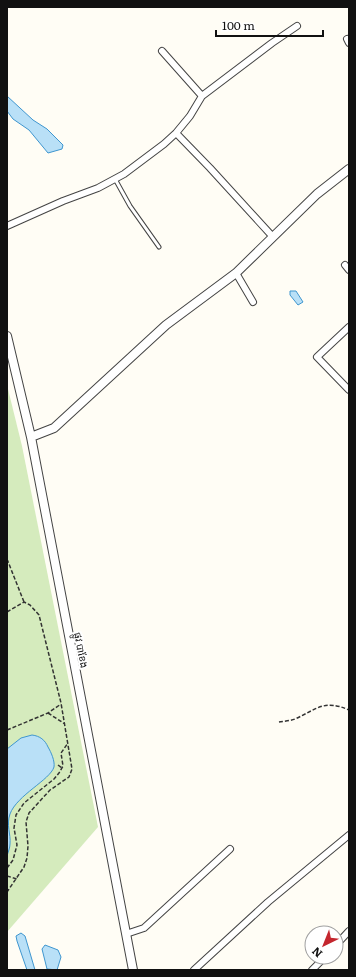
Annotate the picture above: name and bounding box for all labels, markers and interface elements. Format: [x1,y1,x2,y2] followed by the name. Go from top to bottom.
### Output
[216,12,323,38] scale bar
[222,16,255,34] text: 100 m
[68,631,93,670] street label: ផ្លូវ បាខែង
[304,925,344,965] north arrow
[308,944,325,962] text: N

